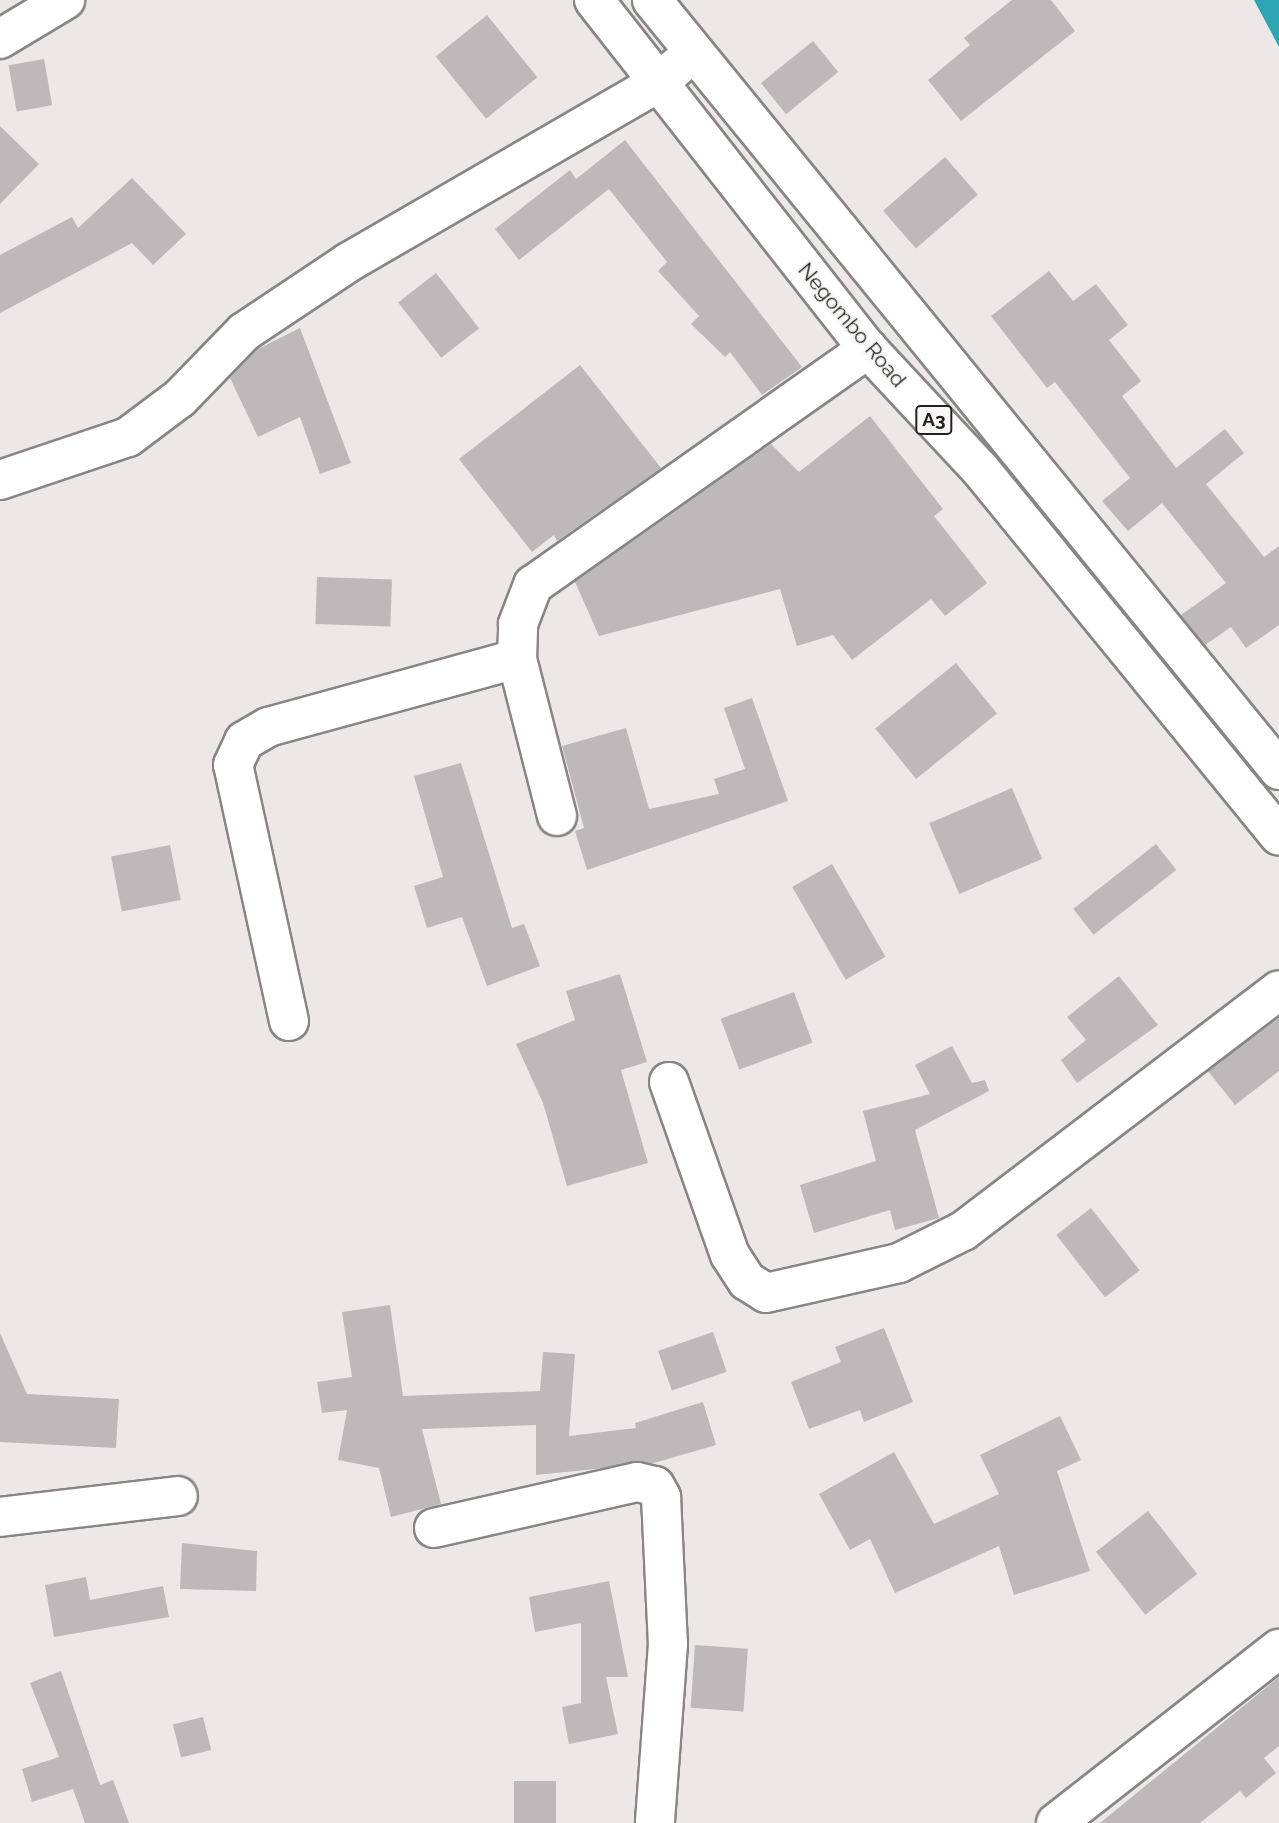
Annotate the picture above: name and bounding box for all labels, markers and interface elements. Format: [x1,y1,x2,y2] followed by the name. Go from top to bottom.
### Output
[793,258,911,392] street label: Negombo Road
[915,404,953,436] road number: A3

